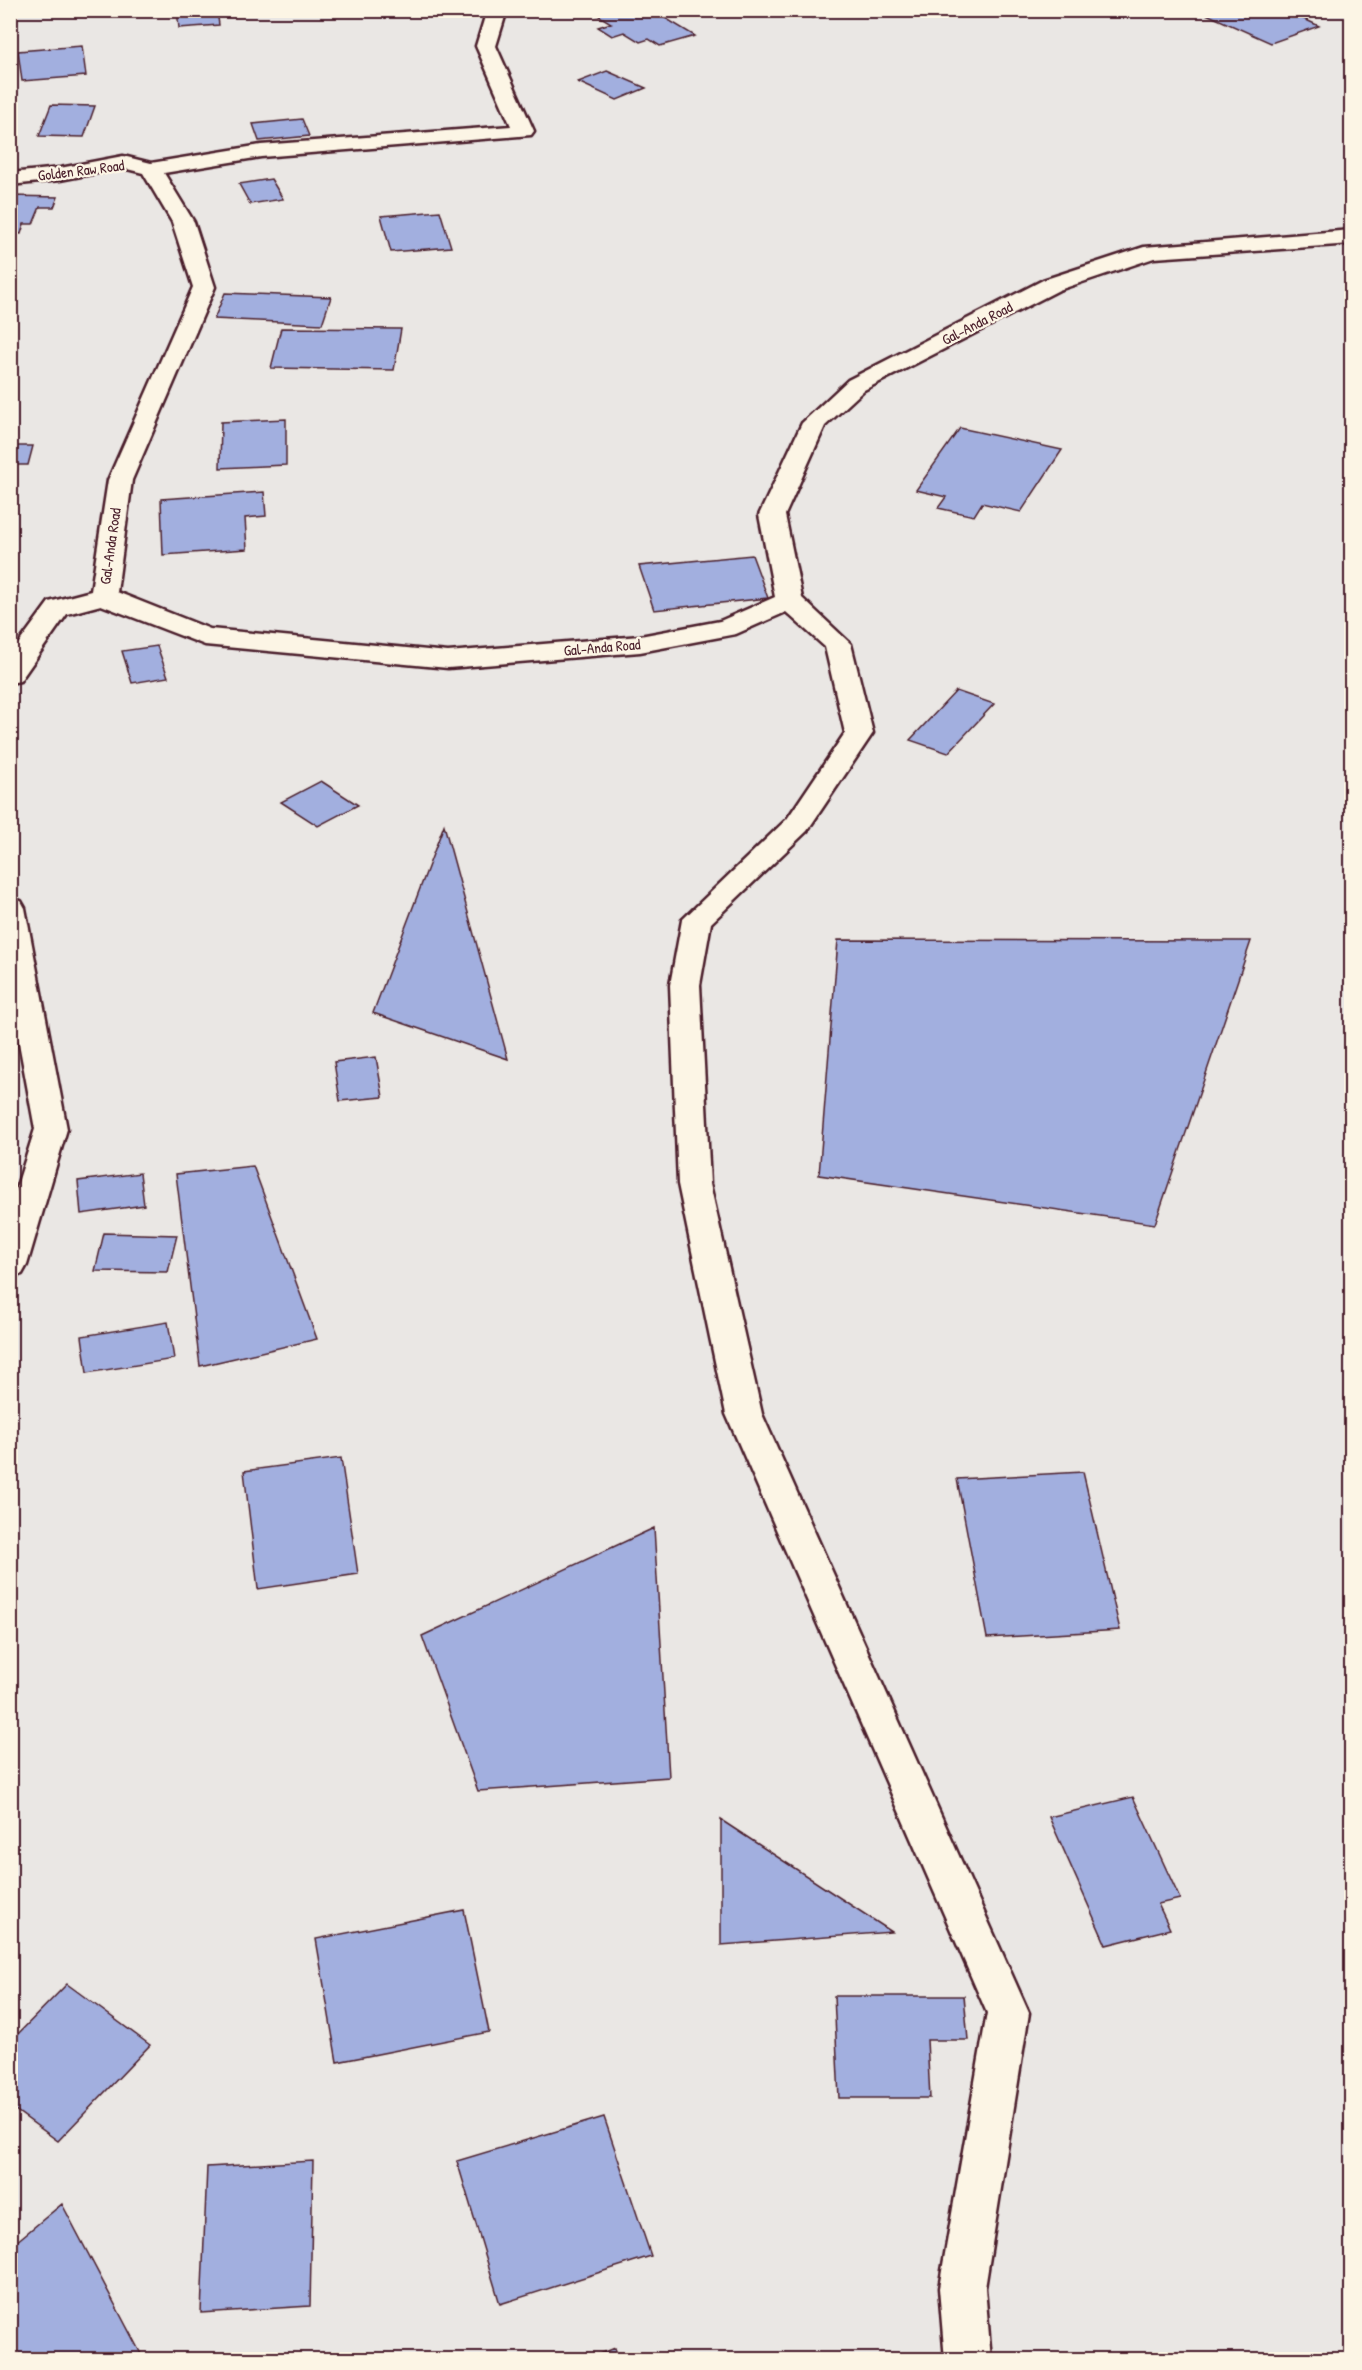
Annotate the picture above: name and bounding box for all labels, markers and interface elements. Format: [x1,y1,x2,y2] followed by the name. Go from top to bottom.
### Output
[37,154,126,186] street label: Golden Raw Road
[938,296,1016,350] street label: Gal-Anda Road
[94,506,126,586] street label: Gal-Anda Road
[563,633,641,661] street label: Gal-Anda Road

